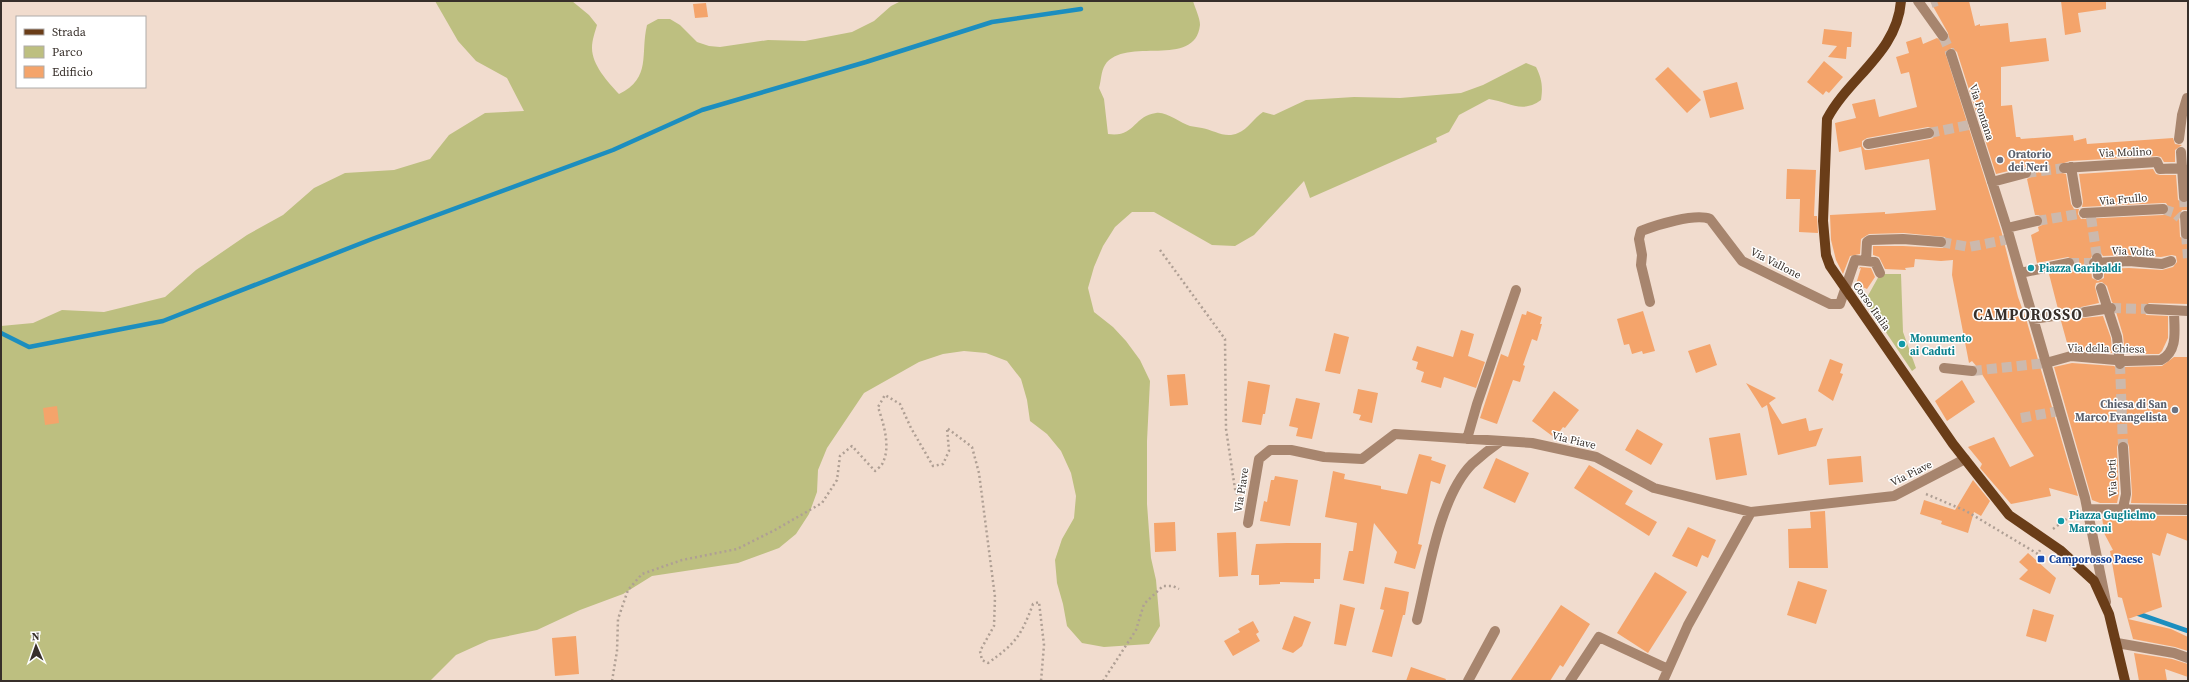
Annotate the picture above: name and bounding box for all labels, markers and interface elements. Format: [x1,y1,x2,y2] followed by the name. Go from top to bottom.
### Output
[16,16,146,88] legend
[52,24,87,40] text: Strada
[52,44,83,60] text: Parco
[52,64,93,80] text: Edificio
[1965,82,1998,143] street label: Via Fontana
[2098,144,2152,161] street label: Via Molino
[2008,147,2051,175] place label: Oratorio dei Neri
[1995,155,2005,165] marker: Oratorio dei Neri
[2098,190,2148,209] street label: Via Frullo
[2111,243,2155,260] street label: Via Volta
[1748,244,1804,283] street label: Via Vallone
[2039,261,2122,276] place label: Piazza Garibaldi
[2026,263,2036,273] marker: Piazza Garibaldi
[1849,279,1894,334] street label: Corso Italia
[1973,304,2083,325] district label: CAMPOROSSO
[1910,331,1972,359] place label: Monumento ai Caduti
[1897,339,1907,349] marker: Monumento ai Caduti
[2067,340,2145,357] street label: Via della Chiesa
[2075,397,2167,425] place label: Chiesa di San Marco Evangelista
[2170,405,2180,415] marker: Chiesa di San Marco Evangelista
[1550,428,1598,453] street label: Via Piave
[1888,457,1935,490] street label: Via Piave
[2104,459,2121,497] street label: Via Orti
[1231,466,1252,513] street label: Via Piave
[2069,508,2156,536] place label: Piazza Guglielmo Marconi
[2056,516,2066,526] marker: Piazza Guglielmo Marconi
[2049,552,2143,567] place label: Camporosso Paese
[2036,554,2046,564] marker: Camporosso Paese
[16,626,56,666] north arrow
[31,629,40,644] text: N

